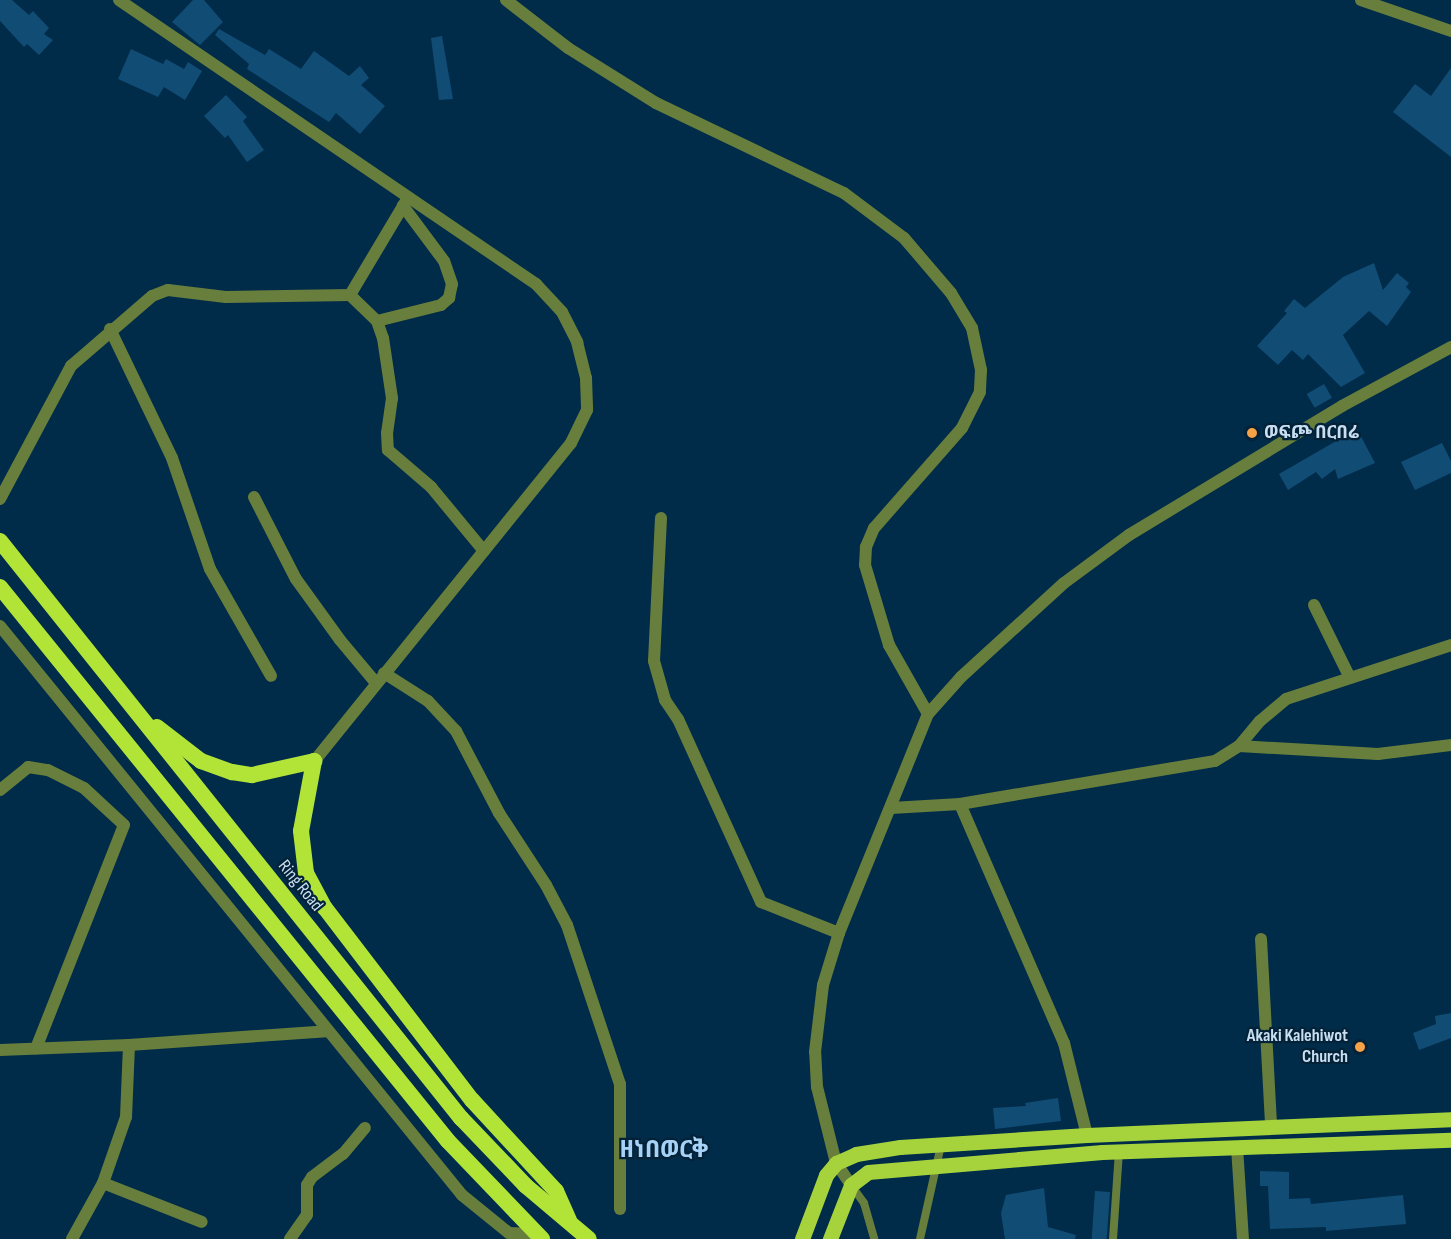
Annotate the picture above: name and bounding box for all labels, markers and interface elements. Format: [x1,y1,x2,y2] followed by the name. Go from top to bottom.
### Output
[1264,422,1359,444] place label: ወፍጮ በርበሬ
[1245,426,1259,440] marker: ወፍጮ በርበሬ
[273,856,327,916] street label: Ring Road
[1247,1026,1348,1068] place label: Akaki Kalehiwot Church
[1353,1040,1367,1054] marker: Akaki Kalehiwot Church
[620,1136,708,1164] district label: ዘነበወርቅ

